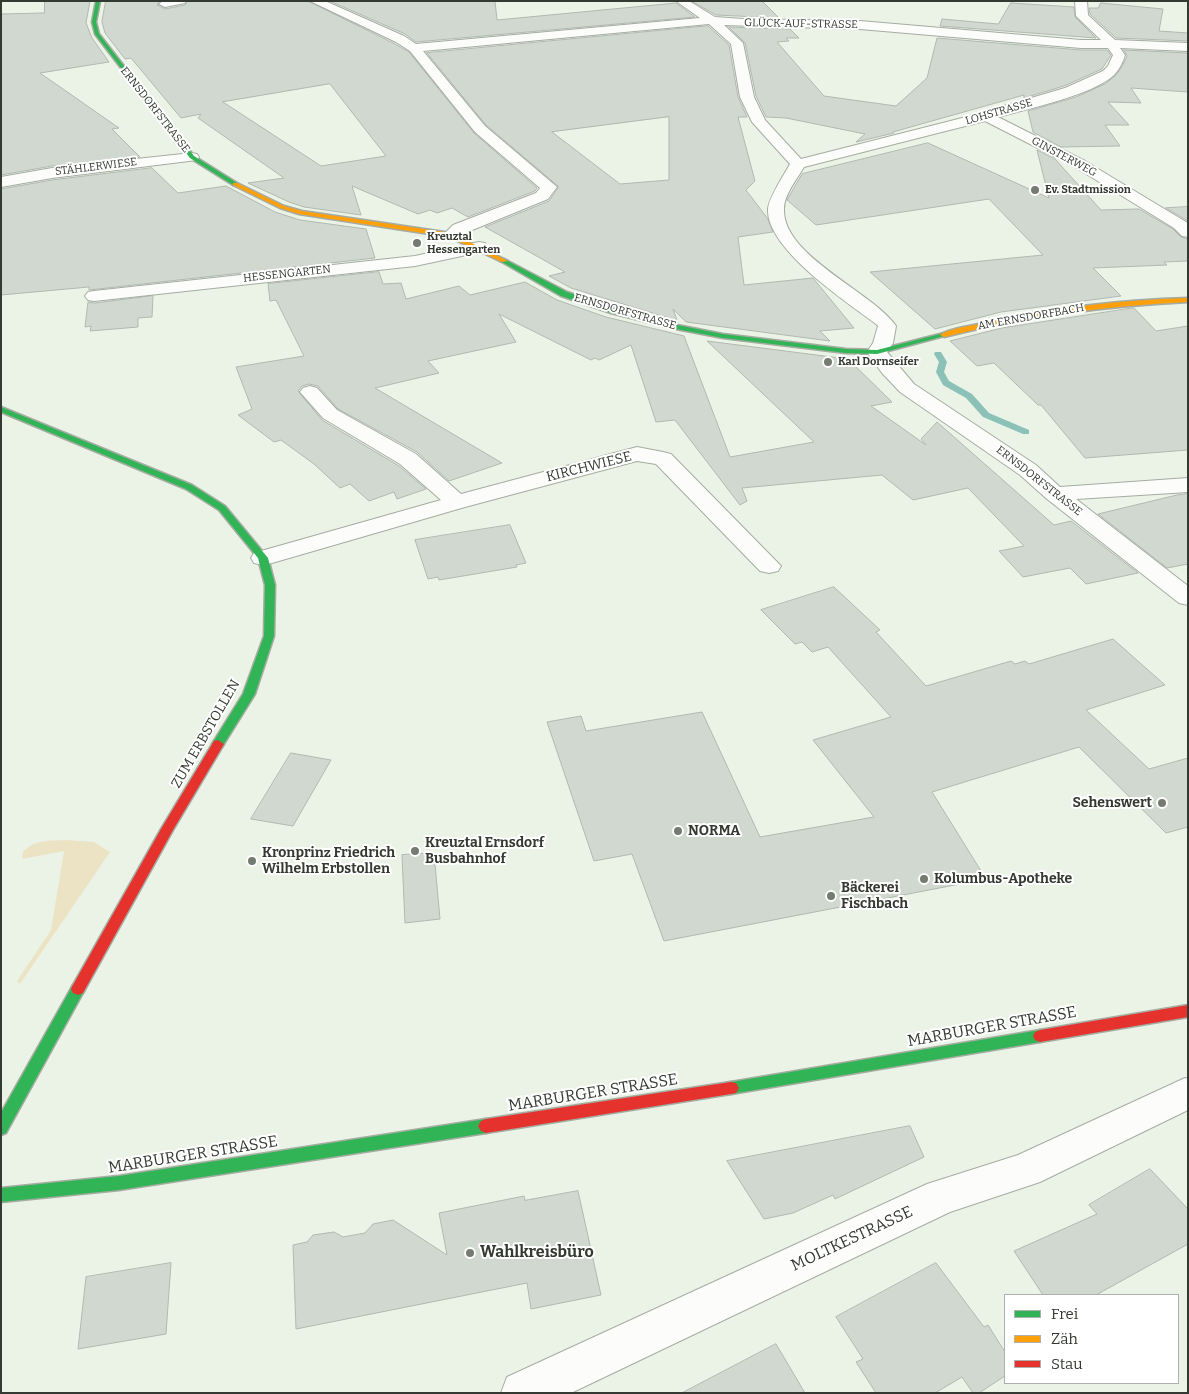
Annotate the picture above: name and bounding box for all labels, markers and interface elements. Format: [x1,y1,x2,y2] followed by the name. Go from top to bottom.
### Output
[744,16,858,32] street label: GLÜCK-AUF-STRASSE
[117,64,193,156] street label: ERNSDORFSTRASSE
[964,96,1034,128] street label: LOHSTRASSE
[1029,134,1099,180] street label: GINSTERWEG
[54,155,138,179] street label: STÄHLERWIESE
[1045,183,1131,197] place label: Ev. Stadtmission
[1029,184,1041,196] marker: Ev. Stadtmission
[427,230,500,256] place label: Kreuztal Hessengarten
[411,237,423,249] marker: Kreuztal Hessengarten
[242,263,332,285] street label: HESSENGARTEN
[573,291,677,333] street label: ERNSDORFSTRASSE
[977,301,1085,333] street label: AM ERNSDORFBACH
[838,355,919,369] place label: Karl Dornseifer
[822,356,834,368] marker: Karl Dornseifer
[993,443,1085,519] street label: ERNSDORFSTRASSE
[544,448,634,486] street label: KIRCHWIESE
[168,677,244,791] street label: ZUM ERBSTOLLEN
[1072,795,1152,811] place label: Sehenswert
[1156,797,1168,809] marker: Sehenswert
[688,823,740,839] place label: NORMA
[672,825,684,837] marker: NORMA
[425,835,544,868] place label: Kreuztal Ernsdorf Busbahnhof
[262,845,395,878] place label: Kronprinz Friedrich Wilhelm Erbstollen
[409,845,421,857] marker: Kreuztal Ernsdorf Busbahnhof
[246,855,258,867] marker: Kronprinz Friedrich Wilhelm Erbstollen
[934,871,1072,887] place label: Kolumbus-Apotheke
[918,873,930,885] marker: Kolumbus-Apotheke
[841,880,908,912] place label: Bäckerei Fischbach
[825,890,837,902] marker: Bäckerei Fischbach
[906,1003,1078,1051] street label: MARBURGER STRASSE
[507,1070,679,1116] street label: MARBURGER STRASSE
[107,1132,279,1178] street label: MARBURGER STRASSE
[788,1202,916,1276] street label: MOLTKESTRASSE
[480,1243,594,1263] place label: Wahlkreisbüro
[464,1247,476,1259] marker: Wahlkreisbüro
[1004,1294,1179,1384] legend
[1051,1305,1078,1323] text: Frei
[1051,1330,1078,1348] text: Zäh
[1051,1355,1083,1373] text: Stau

